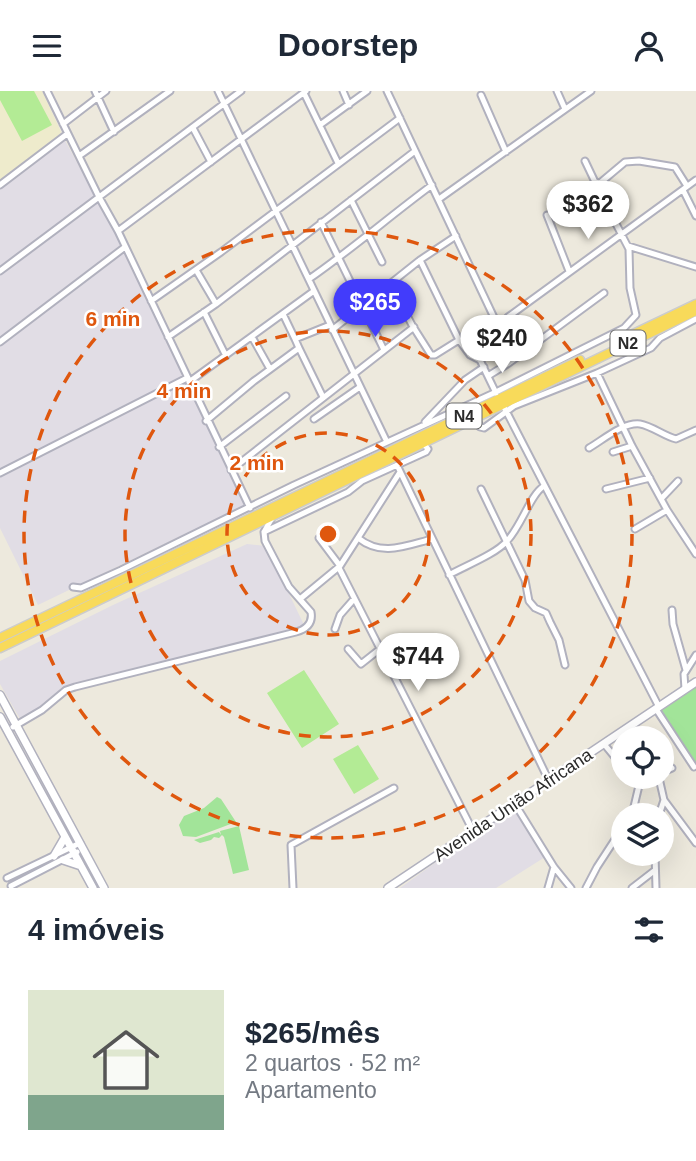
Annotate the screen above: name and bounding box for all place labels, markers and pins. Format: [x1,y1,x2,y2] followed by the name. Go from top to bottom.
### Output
[547,181,629,241] pin: $362
[334,279,416,339] pin: $265
[461,315,543,375] pin: $240
[316,522,340,546] centre of rings
[377,633,459,693] pin: $744

